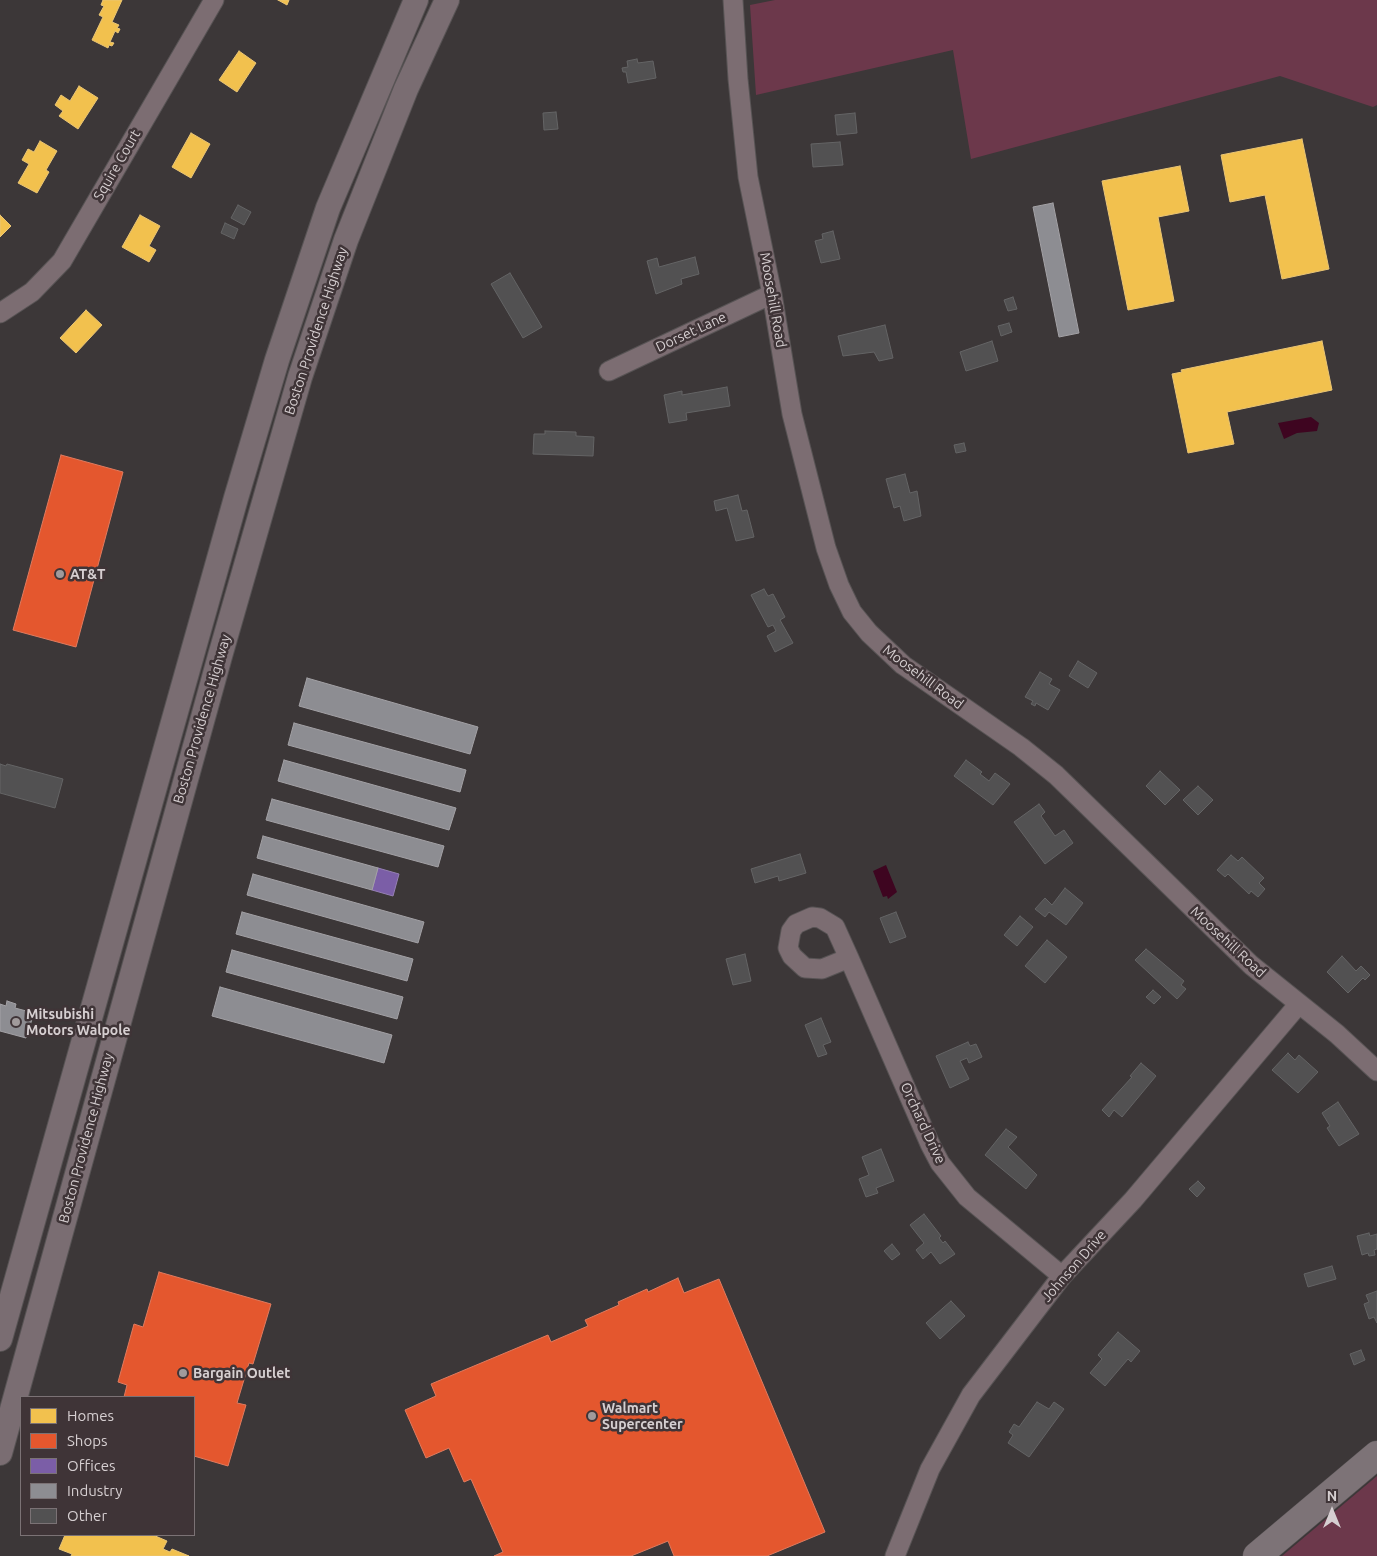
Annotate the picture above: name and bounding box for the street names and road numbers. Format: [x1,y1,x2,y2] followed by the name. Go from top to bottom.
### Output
[90,127,144,203] street label: Squire Court
[281,245,351,417] street label: Boston Providence Highway
[756,251,790,349] street label: Moosehill Road
[653,308,729,356] street label: Dorset Lane
[170,632,234,806] street label: Boston Providence Highway
[879,641,967,713] street label: Moosehill Road
[1187,903,1269,981] street label: Moosehill Road
[55,1051,117,1225] street label: Boston Providence Highway
[897,1080,949,1166] street label: Orchard Drive
[1038,1227,1110,1305] street label: Johnson Drive

